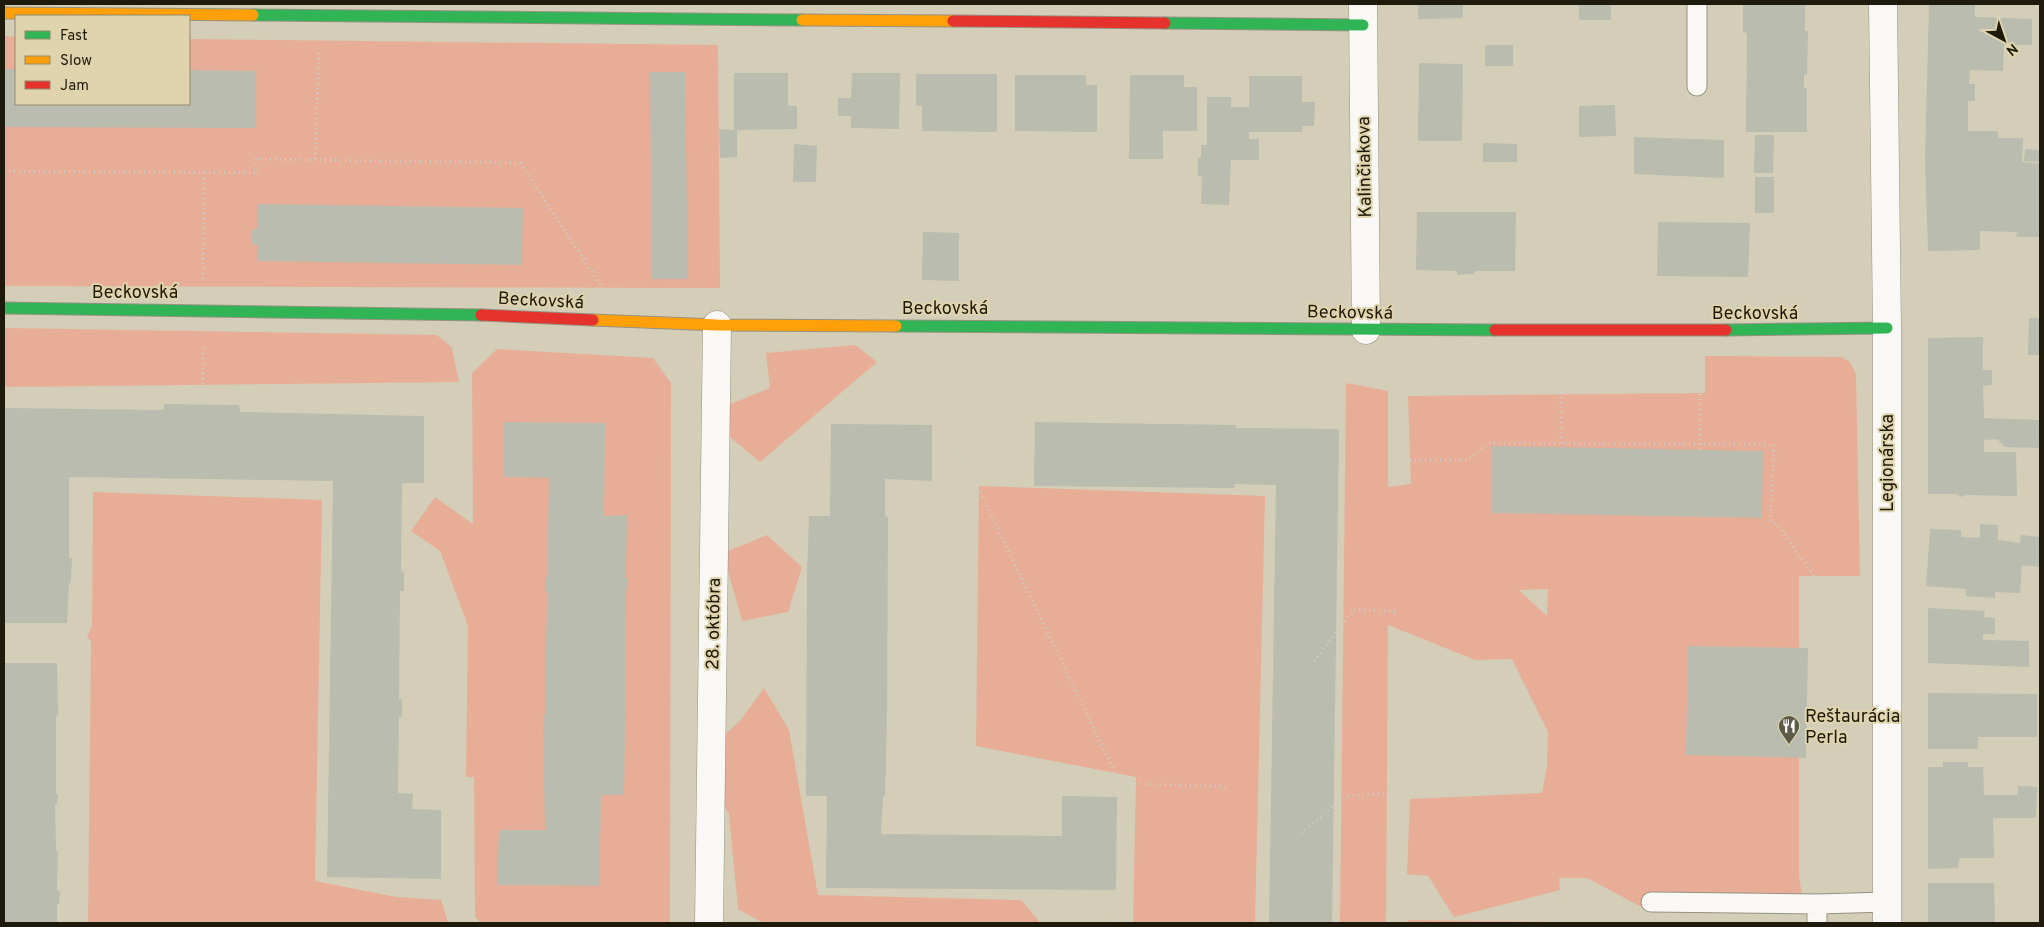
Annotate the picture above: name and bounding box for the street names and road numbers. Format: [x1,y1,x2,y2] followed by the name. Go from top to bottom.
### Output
[1353,116,1378,218] street label: Kalinčiakova
[92,282,178,305] street label: Beckovská
[497,288,585,315] street label: Beckovská
[902,298,988,321] street label: Beckovská
[1307,301,1393,326] street label: Beckovská
[1712,303,1798,326] street label: Beckovská
[1877,414,1900,512] street label: Legionárska
[702,578,727,670] street label: 28. októbra

